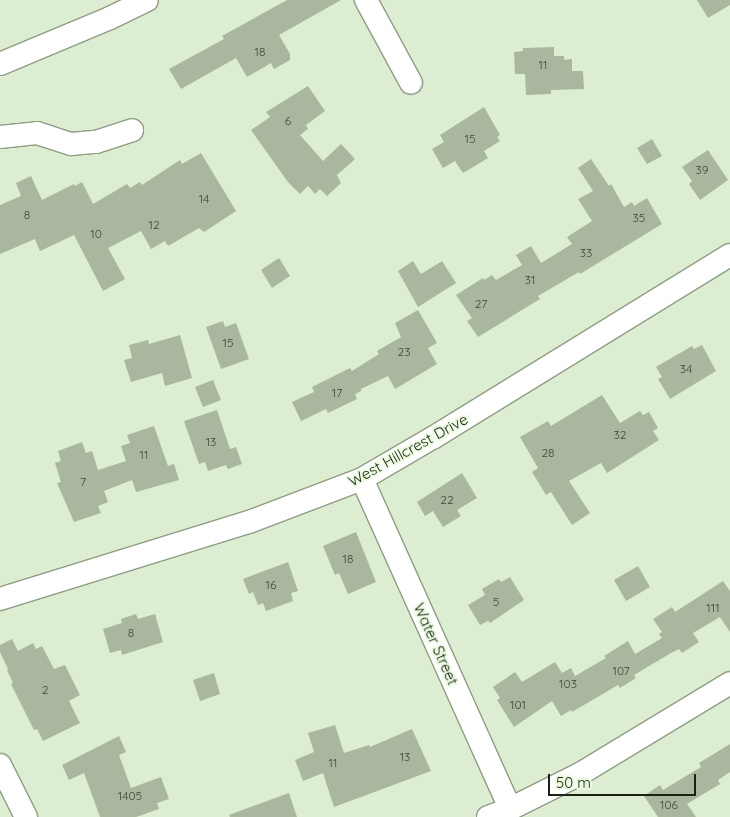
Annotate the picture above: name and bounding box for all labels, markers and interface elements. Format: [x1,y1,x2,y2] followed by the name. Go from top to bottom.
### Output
[255,45,265,59] house number: 18
[539,58,547,72] house number: 11
[285,114,291,128] house number: 6
[465,132,475,146] house number: 15
[696,163,708,177] house number: 39
[199,192,209,206] house number: 14
[24,208,30,222] house number: 8
[633,211,645,225] house number: 35
[148,218,160,232] house number: 12
[90,227,102,241] house number: 10
[580,246,592,260] house number: 33
[525,273,535,287] house number: 31
[475,297,487,311] house number: 27
[223,336,233,350] house number: 15
[398,345,410,359] house number: 23
[680,362,692,376] house number: 34
[332,386,342,400] house number: 17
[345,410,471,490] street label: West Hillcrest Drive
[614,428,626,442] house number: 32
[206,435,216,449] house number: 13
[541,446,555,460] house number: 28
[140,448,148,462] house number: 11
[80,475,86,489] house number: 7
[440,493,454,507] house number: 22
[343,552,353,566] house number: 18
[266,578,276,592] house number: 16
[493,595,499,609] house number: 5
[410,600,462,688] street label: Water Street
[706,601,720,615] house number: 111
[128,626,134,640] house number: 8
[612,664,630,678] house number: 107
[559,677,577,691] house number: 103
[42,683,48,697] house number: 2
[510,698,526,712] house number: 101
[400,750,410,764] house number: 13
[329,756,337,770] house number: 11
[550,764,698,796] scale bar
[556,773,591,792] text: 50 m
[118,789,142,803] house number: 1405
[660,798,678,812] house number: 106

